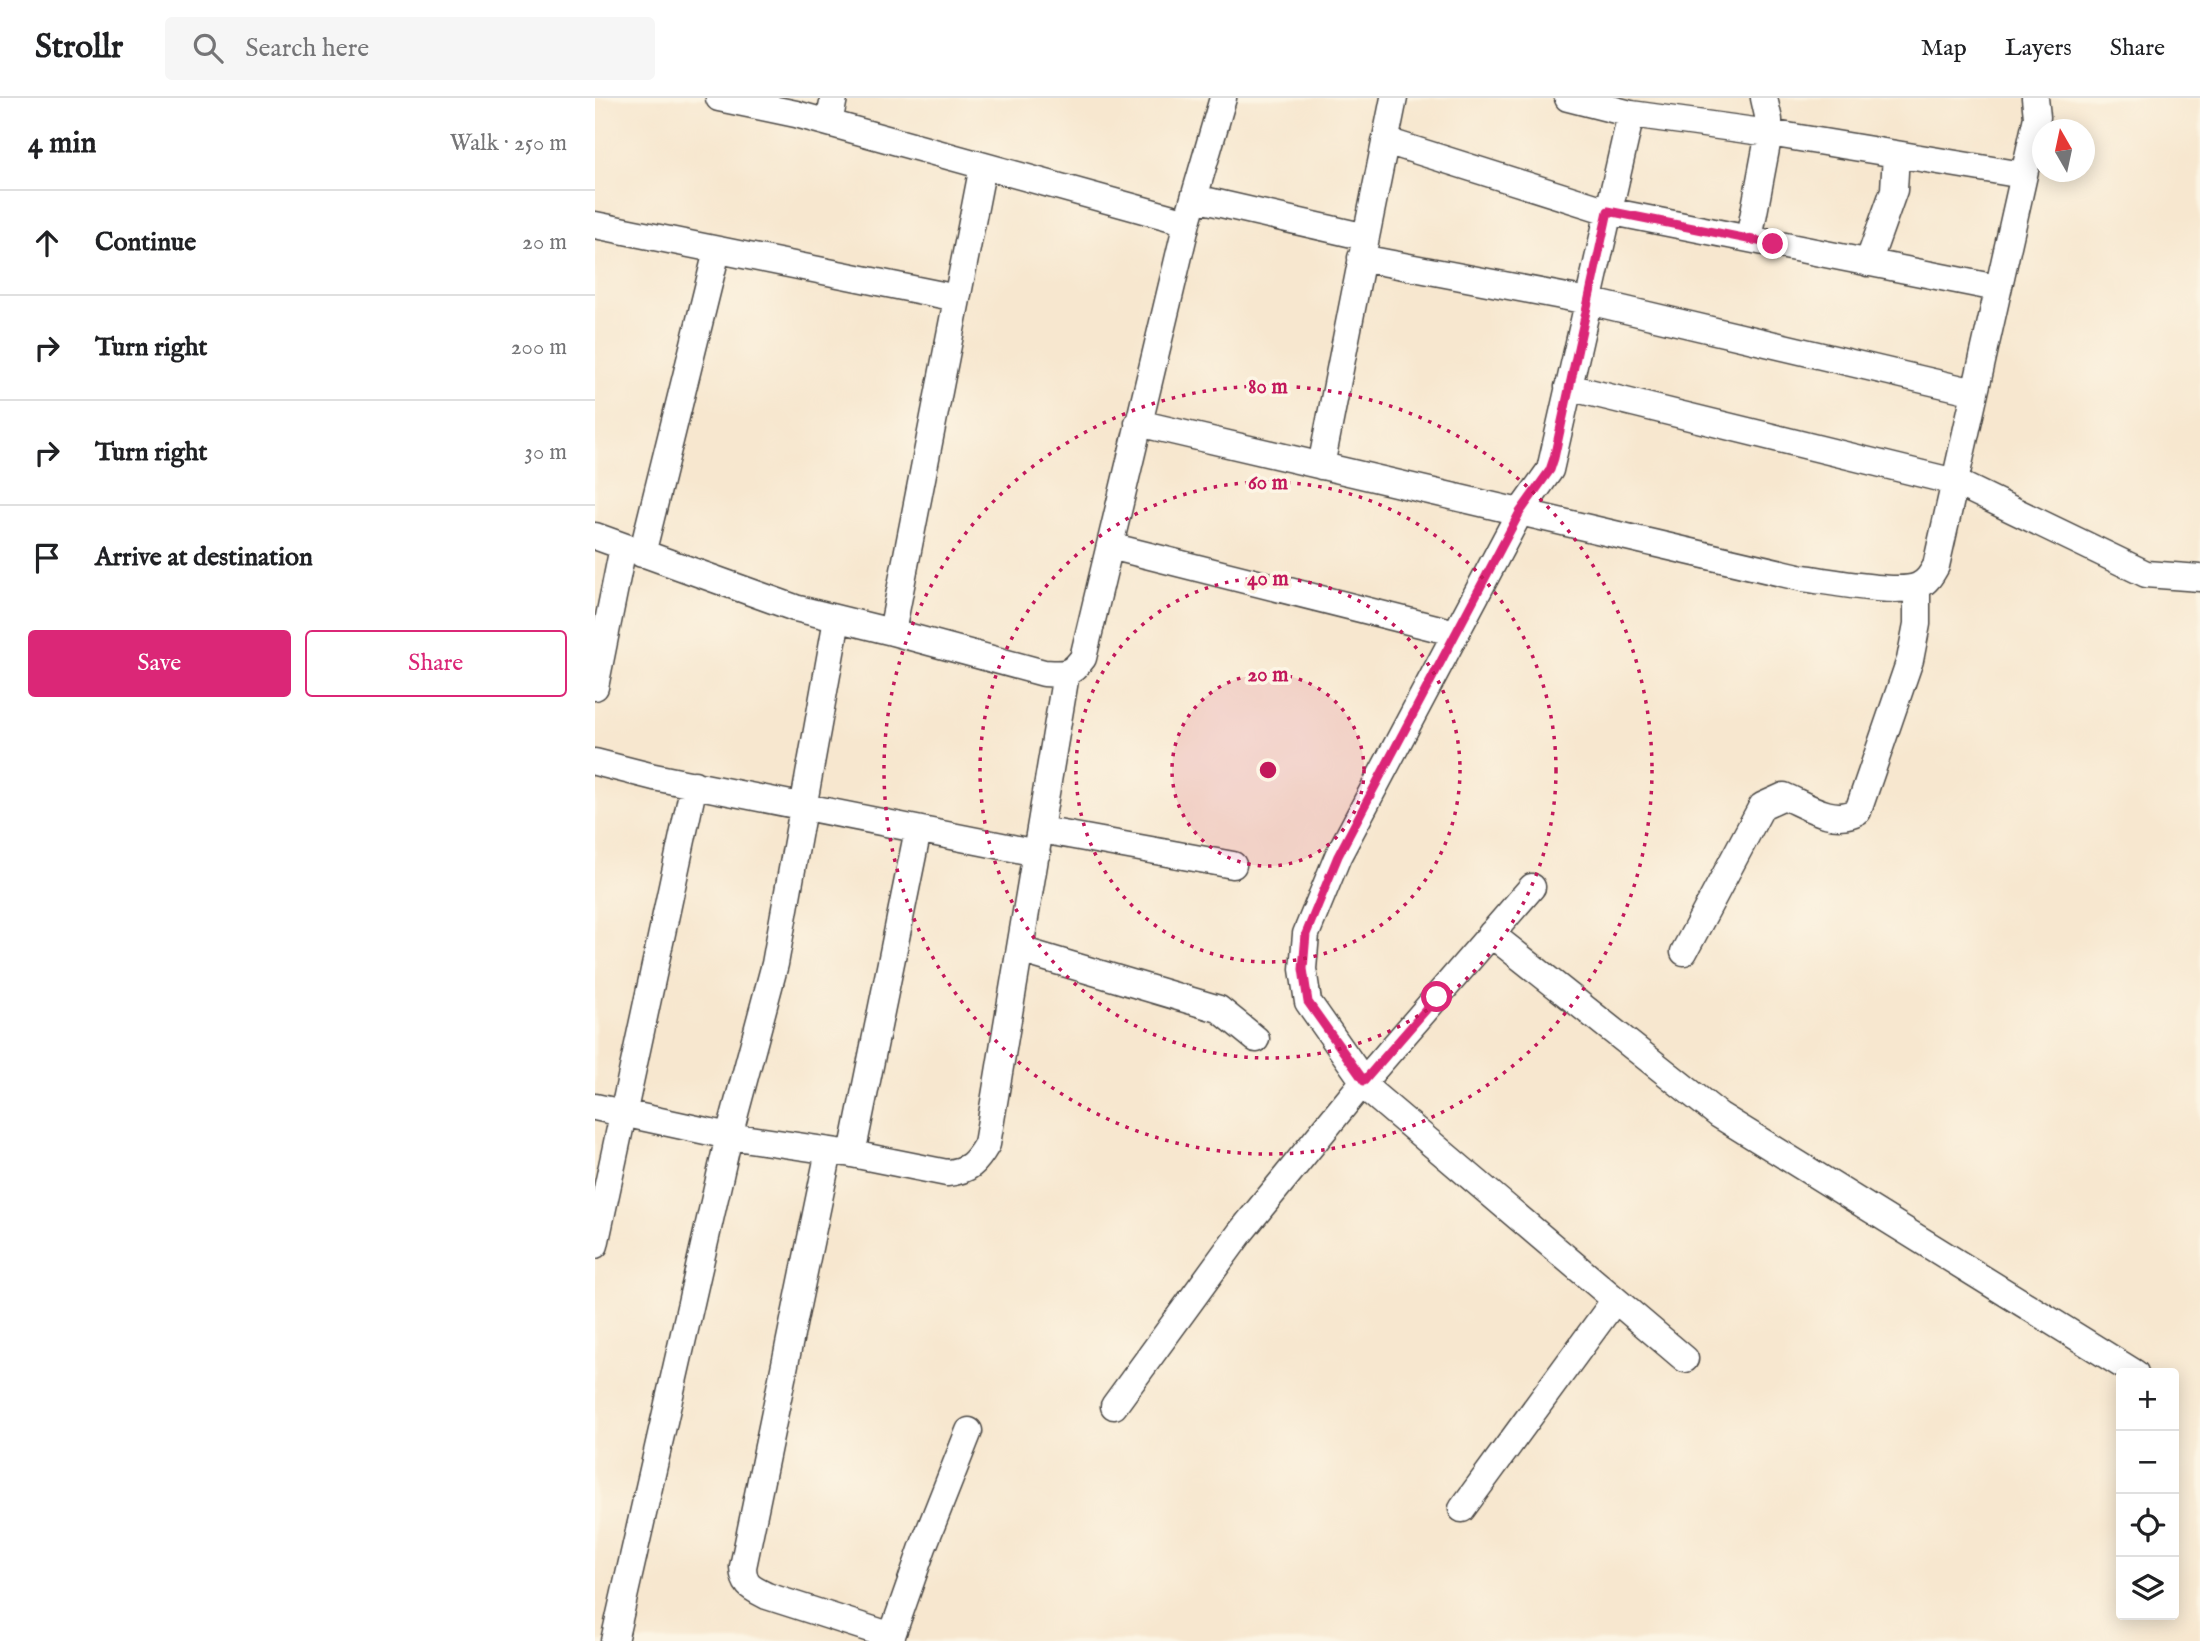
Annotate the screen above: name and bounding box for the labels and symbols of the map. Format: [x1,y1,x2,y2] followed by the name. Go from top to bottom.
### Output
[2032,119,2095,182] north arrow
[1757,228,1788,259] route end
[1248,374,1288,401] text: 80 m
[1248,470,1289,497] text: 60 m
[1247,566,1289,593] text: 40 m
[1248,662,1289,689] text: 20 m
[1256,758,1280,782] centre of rings
[1421,981,1452,1012] route start

